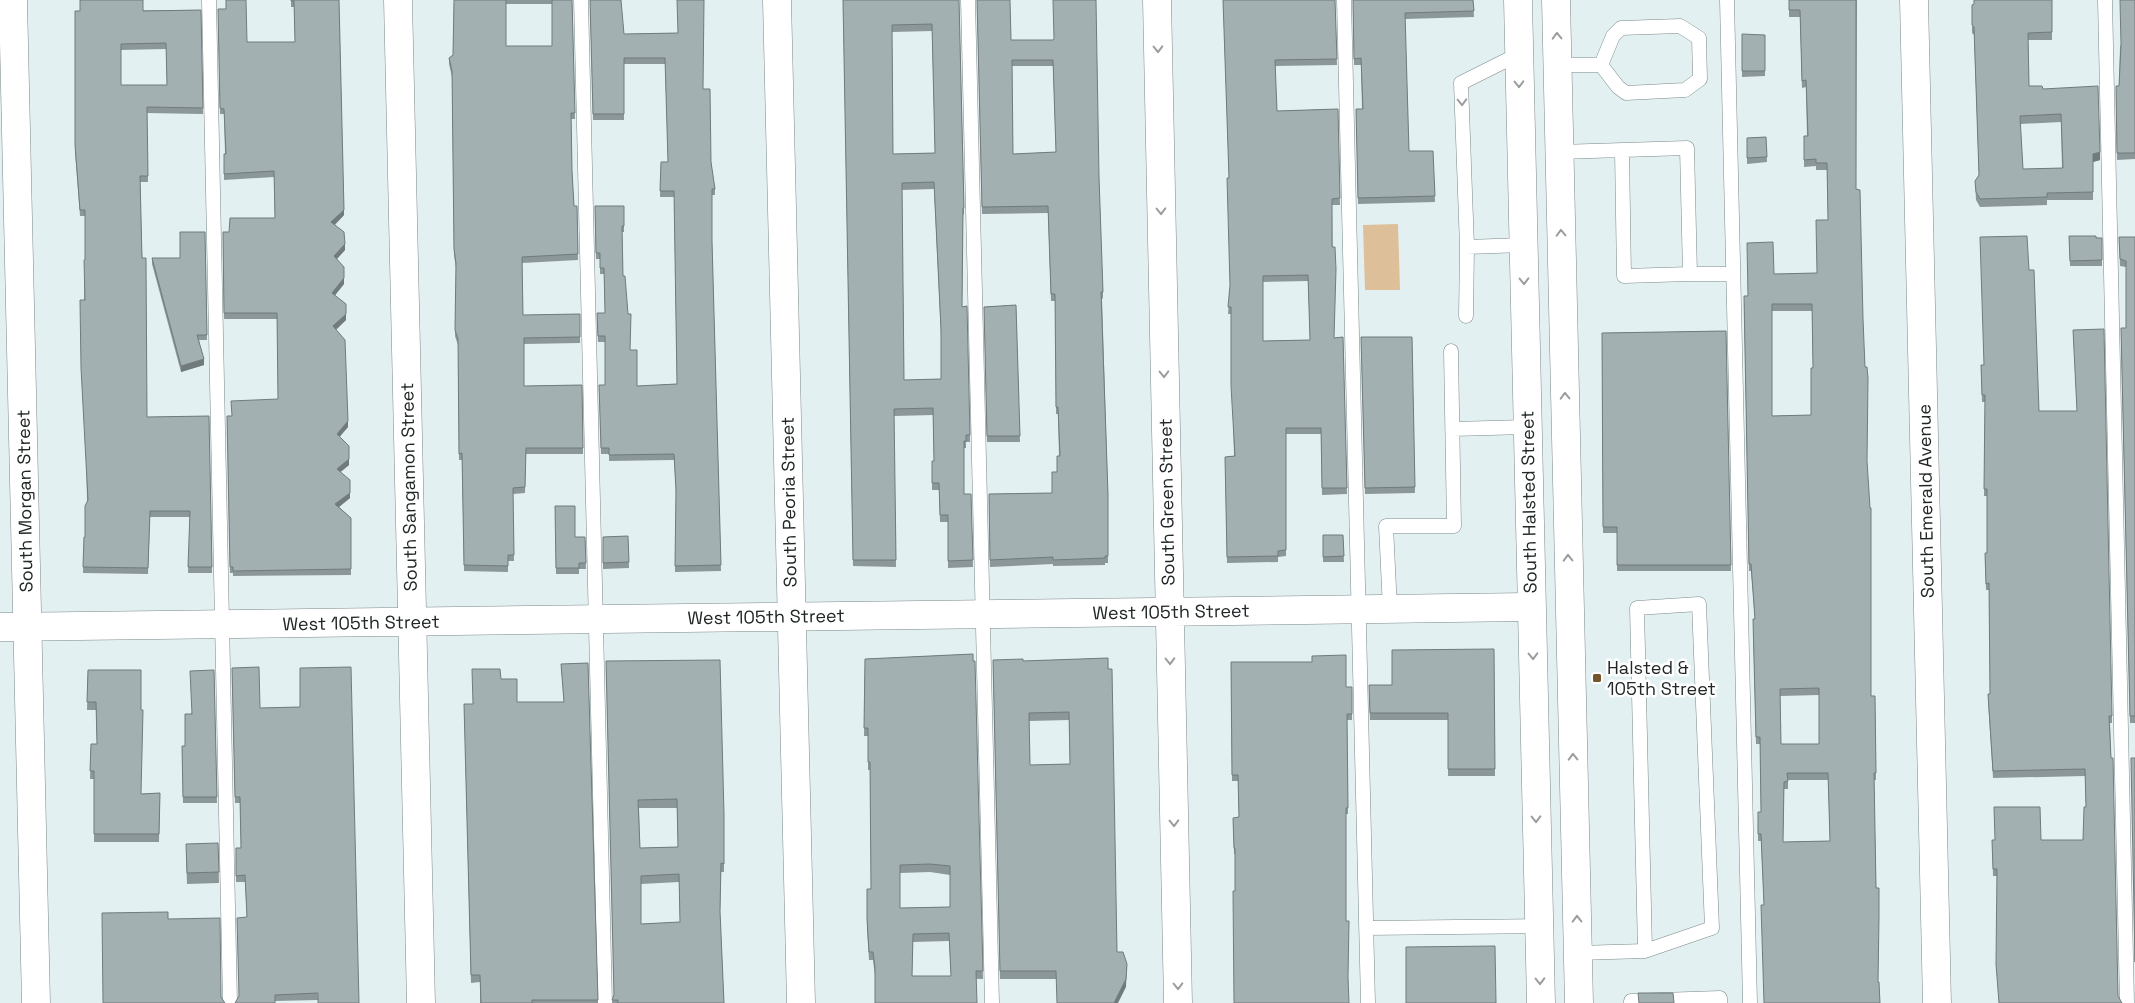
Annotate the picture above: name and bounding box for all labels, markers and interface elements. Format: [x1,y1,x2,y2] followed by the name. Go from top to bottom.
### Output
[1552,32,1562,40] one-way arrow
[1153,45,1163,53] one-way arrow
[1514,80,1525,88] one-way arrow
[1457,99,1467,107] one-way arrow
[1156,208,1166,215] one-way arrow
[1556,229,1566,237] one-way arrow
[1519,278,1529,285] one-way arrow
[1159,370,1170,378] one-way arrow
[395,382,422,592] street label: South Sangamon Street
[1560,392,1570,400] one-way arrow
[1912,404,1939,598] street label: South Emerald Avenue
[11,409,38,593] street label: South Morgan Street
[1515,410,1542,594] street label: South Halsted Street
[776,417,801,587] street label: South Peoria Street
[1154,418,1179,586] street label: South Green Street
[1563,554,1574,562] one-way arrow
[1092,599,1250,624] street label: West 105th Street
[687,604,845,629] street label: West 105th Street
[282,610,440,635] street label: West 105th Street
[1527,652,1538,660] one-way arrow
[1607,656,1716,700] place label: Halsted & 105th Street
[1165,657,1175,665] one-way arrow
[1591,672,1603,684] marker: Halsted & 105th Street
[1568,753,1578,760] one-way arrow
[1531,815,1542,823] one-way arrow
[1169,820,1179,827] one-way arrow
[1572,915,1582,923] one-way arrow
[1535,978,1545,985] one-way arrow
[1173,982,1183,990] one-way arrow

